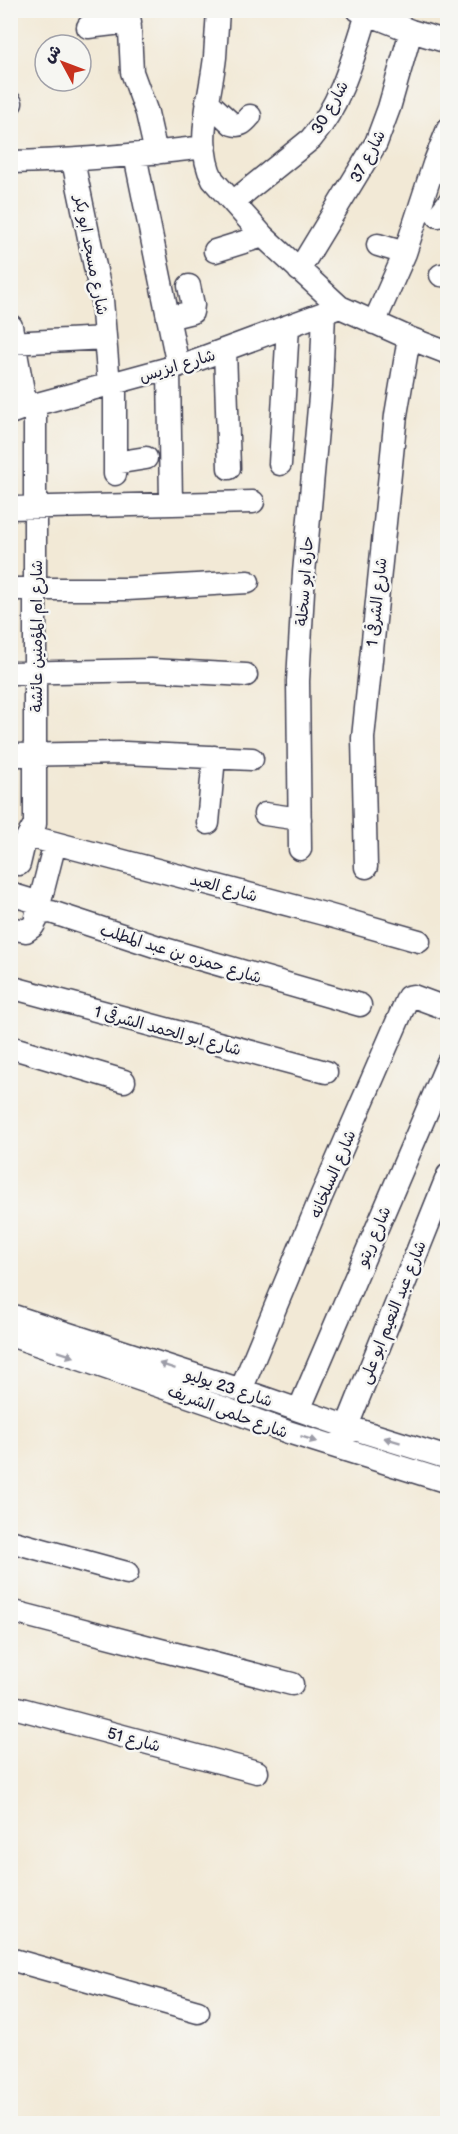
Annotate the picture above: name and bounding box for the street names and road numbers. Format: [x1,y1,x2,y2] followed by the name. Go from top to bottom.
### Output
[308,78,354,138] street label: شارع 30
[347,127,391,187] street label: شارع 37
[68,192,111,317] street label: شارع مسجد ابو بكر
[137,346,218,388] street label: شارع ايزيس
[293,535,318,627] street label: حارة ابو سخلة
[361,557,393,648] street label: شارع الشرقى 1
[28,560,49,712] street label: شارع ام المؤمنين عائشة
[188,870,259,907] street label: شارع العبد
[97,921,264,989] street label: شارع حمزه بن عبد المطلب
[92,1001,244,1061] street label: شارع ابو الحمد الشرقى 1
[306,1128,361,1222] street label: شارع السلخانه
[353,1204,396,1271] street label: شارع ريتو
[356,1238,433,1388] street label: شارع عبد النعيم ابو على
[181,1365,275,1412] street label: شارع 23 يوليو
[164,1382,290,1444] street label: شارع حلمى الشريف
[105,1724,162,1758] street label: شارع 51

